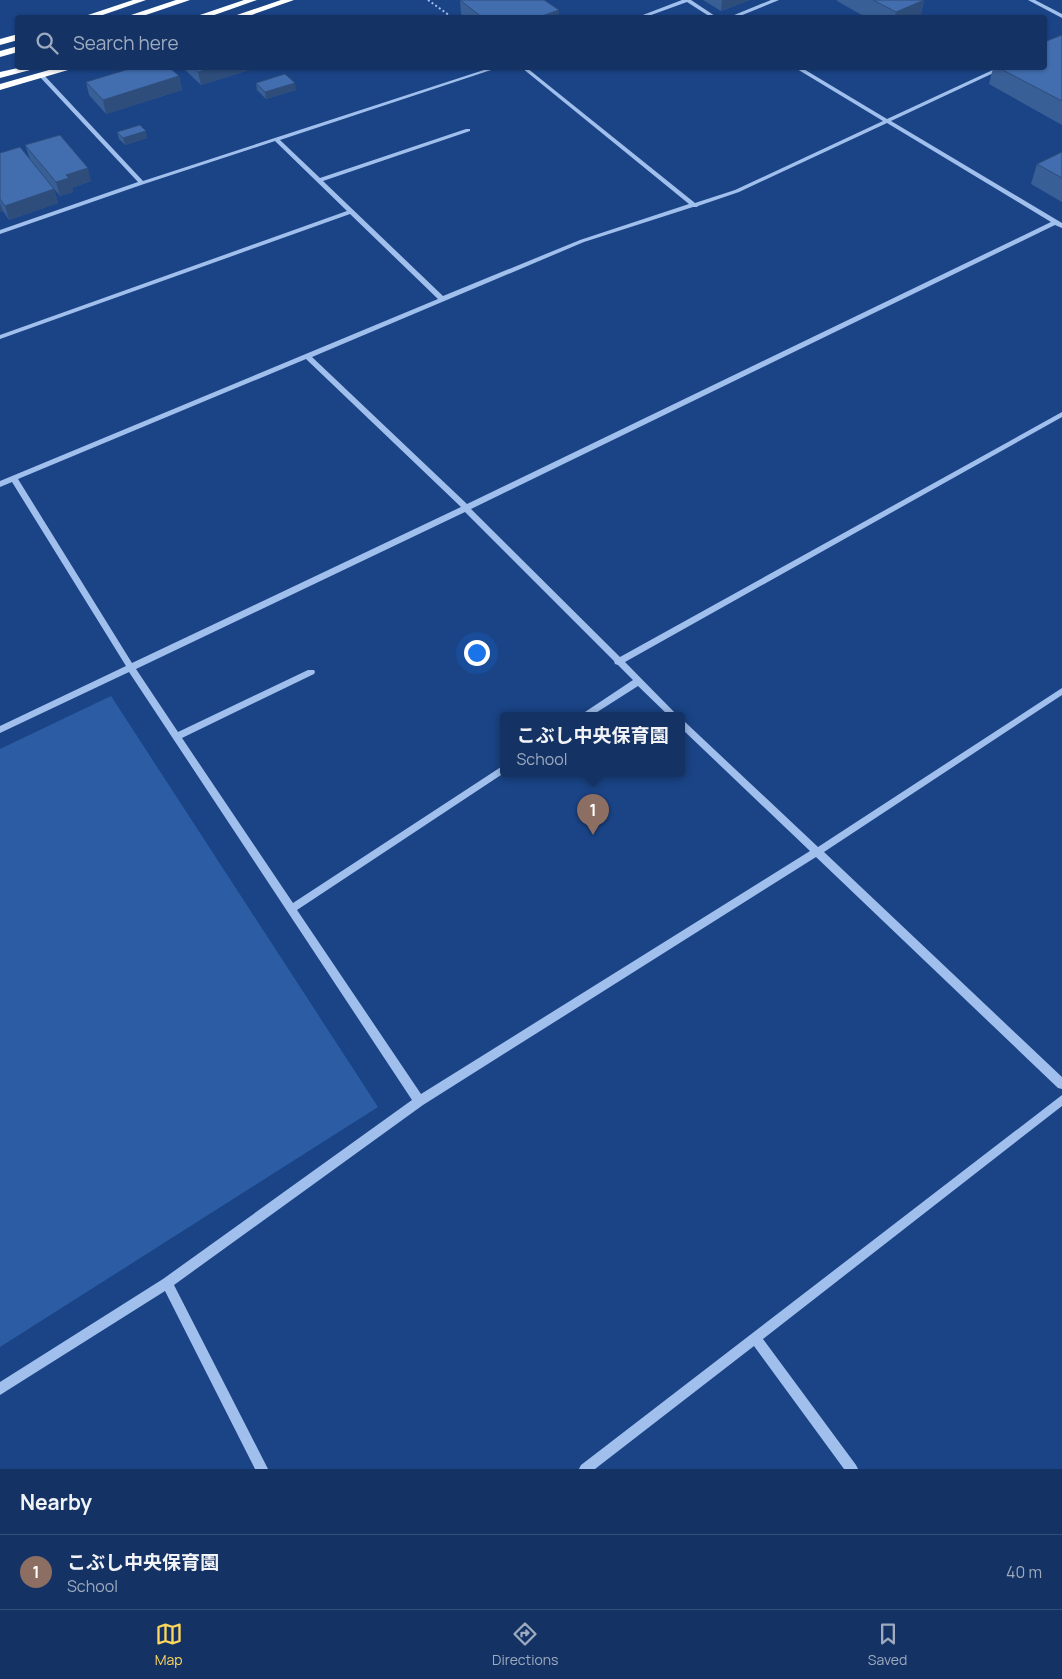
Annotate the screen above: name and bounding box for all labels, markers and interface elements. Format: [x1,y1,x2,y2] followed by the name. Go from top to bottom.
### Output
[15,15,1047,70] search box
[33,29,61,57] icon: search
[73,30,179,56] text: Search here
[464,640,490,666] your location
[500,712,685,777] popup
[516,722,669,748] text: こぶし中央保育園
[516,748,567,770] text: School
[577,794,609,835] pin: 1
[20,1488,92,1516] text: Nearby
[67,1549,219,1575] text: こぶし中央保育園
[32,1561,40,1583] text: 1
[1006,1561,1042,1583] text: 40 m
[67,1575,118,1597] text: School
[155,1620,183,1669] tab: Map
[492,1620,558,1669] tab: Directions
[868,1620,907,1669] tab: Saved

